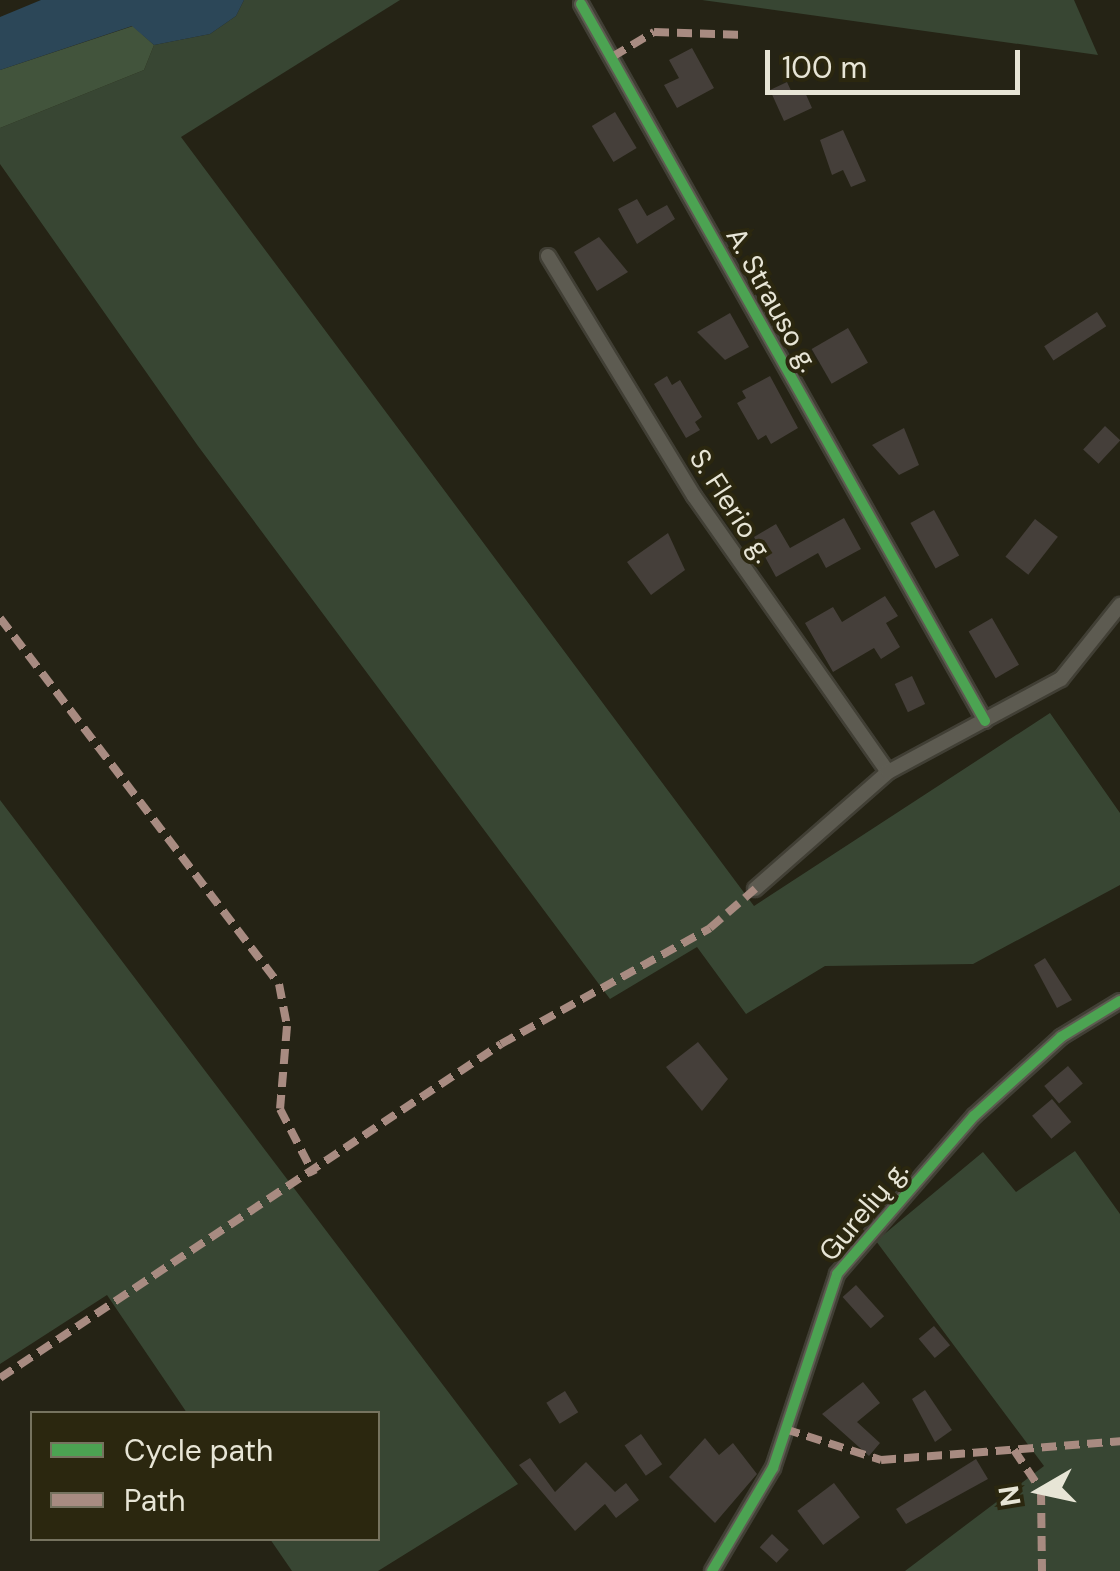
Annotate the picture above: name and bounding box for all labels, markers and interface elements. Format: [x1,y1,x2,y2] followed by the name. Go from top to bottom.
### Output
[770,30,1025,92] scale bar
[782,48,867,87] text: 100 m
[719,222,825,378] street label: A. Strauso g.
[682,443,780,569] street label: S. Flerio g.
[812,1154,916,1268] street label: Gurelių g.
[30,1411,380,1541] legend
[124,1431,273,1470] text: Cycle path
[990,1441,1090,1541] north arrow
[124,1481,186,1520] text: Path
[990,1483,1030,1509] text: N

